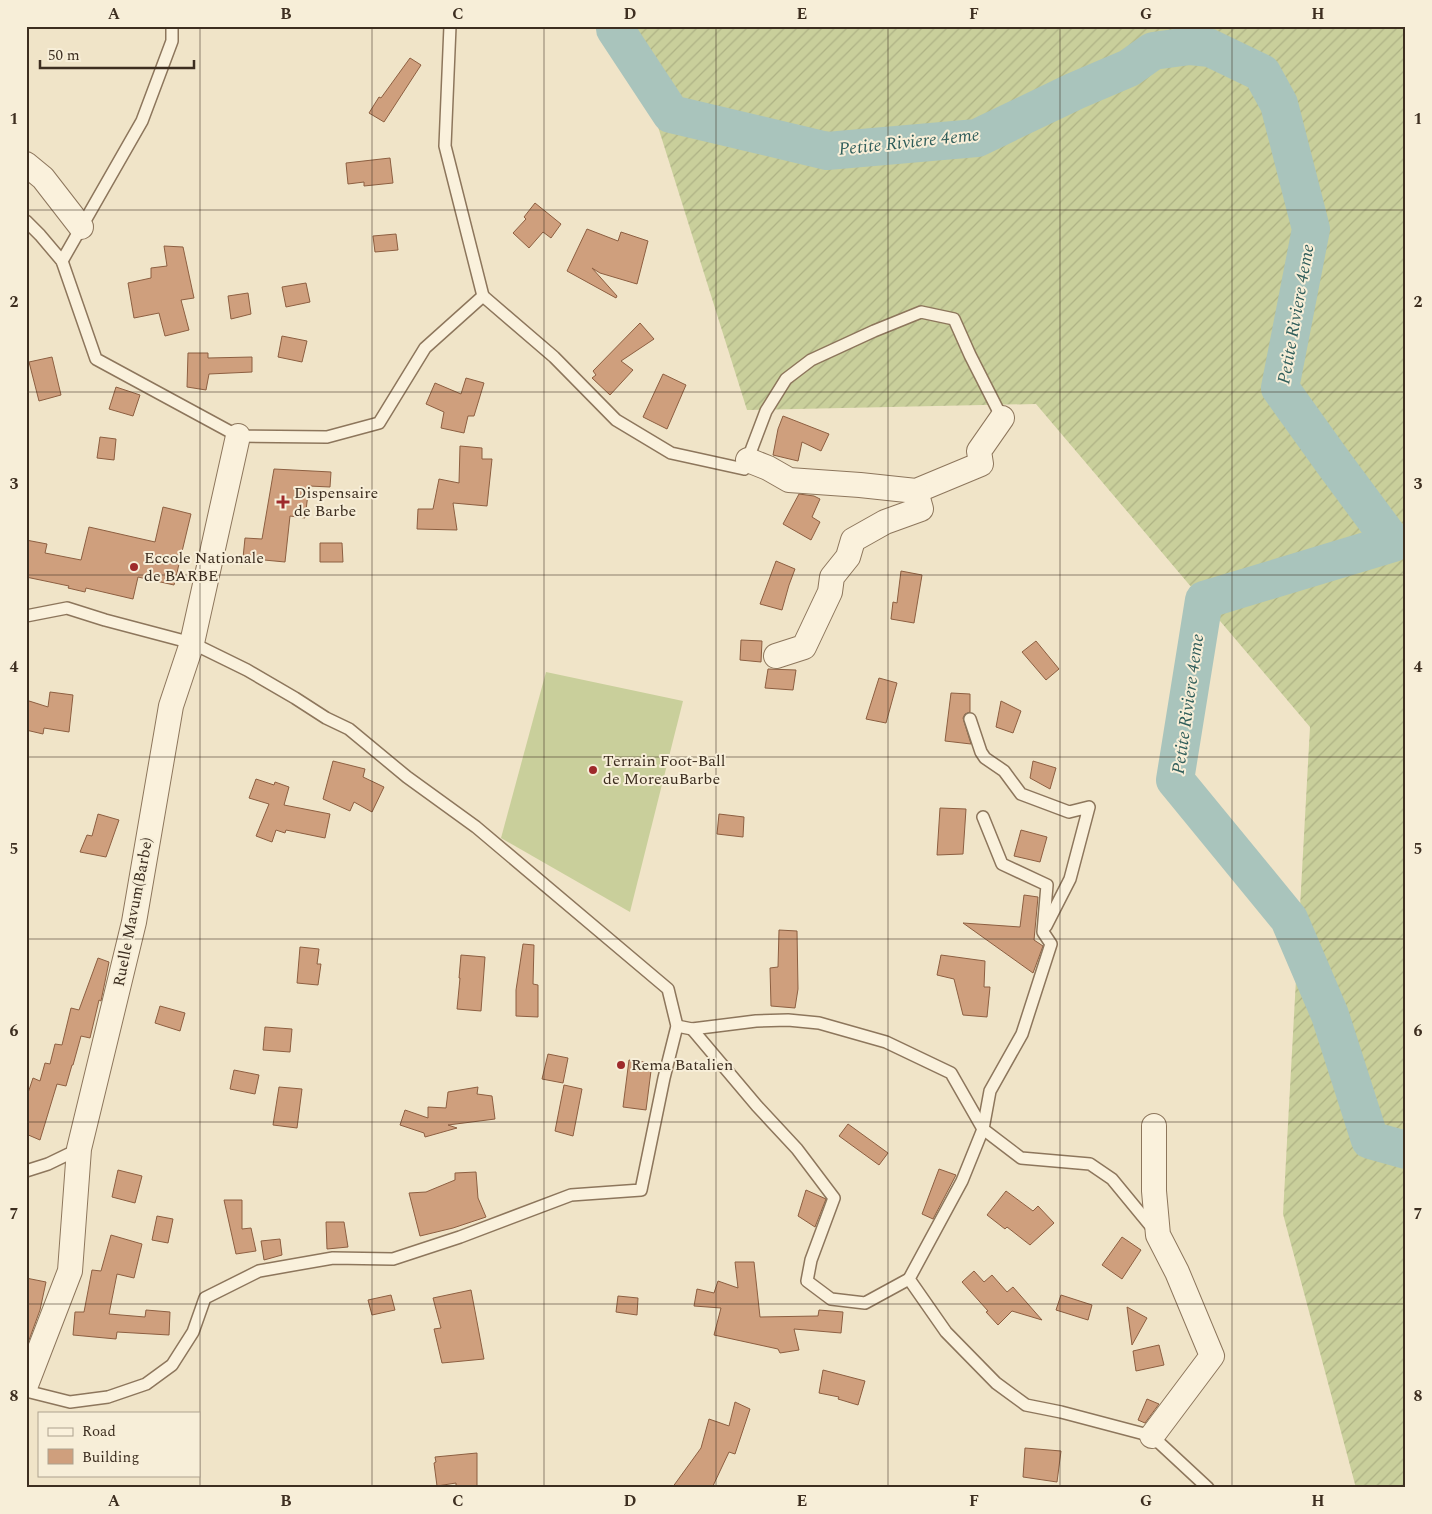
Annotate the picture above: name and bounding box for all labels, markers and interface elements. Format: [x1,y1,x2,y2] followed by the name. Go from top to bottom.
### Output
[108,2,121,26] text: A
[280,2,292,26] text: B
[452,2,464,26] text: C
[624,2,637,26] text: D
[797,2,807,26] text: E
[969,2,979,26] text: F
[1140,2,1152,26] text: G
[1311,2,1325,26] text: H
[40,38,194,70] scale bar
[48,44,80,67] text: 50 m
[10,107,18,131] text: 1
[1414,107,1422,131] text: 1
[837,121,981,163] water label: Petite Riviere 4eme
[1270,242,1322,386] water label: Petite Riviere 4eme
[10,290,19,314] text: 2
[1414,290,1423,314] text: 2
[10,472,19,496] text: 3
[1414,472,1423,496] text: 3
[294,481,378,523] place label: Dispensaire de Barbe
[276,495,290,509] marker: Dispensaire de Barbe
[144,546,264,588] place label: Eccole Nationale de BARBE
[128,561,140,573] marker: Eccole Nationale de BARBE
[1165,632,1211,776] water label: Petite Riviere 4eme
[10,655,19,679] text: 4
[1414,655,1423,679] text: 4
[603,749,725,791] place label: Terrain Foot-Ball de MoreauBarbe
[587,764,599,776] marker: Terrain Foot-Ball de MoreauBarbe
[107,835,159,989] street label: Ruelle Mavum(Barbe)
[10,837,18,861] text: 5
[1414,837,1422,861] text: 5
[10,1019,19,1043] text: 6
[1414,1019,1423,1043] text: 6
[631,1053,733,1077] place label: Rema Batalien
[615,1059,627,1071] marker: Rema Batalien
[10,1202,19,1226] text: 7
[1414,1202,1423,1226] text: 7
[10,1384,19,1408] text: 8
[1414,1384,1423,1408] text: 8
[38,1412,200,1476] legend
[82,1420,116,1443] text: Road
[82,1446,139,1469] text: Building
[108,1489,121,1513] text: A
[280,1489,292,1513] text: B
[452,1489,464,1513] text: C
[624,1489,637,1513] text: D
[797,1489,807,1513] text: E
[969,1489,979,1513] text: F
[1140,1489,1152,1513] text: G
[1311,1489,1325,1513] text: H

